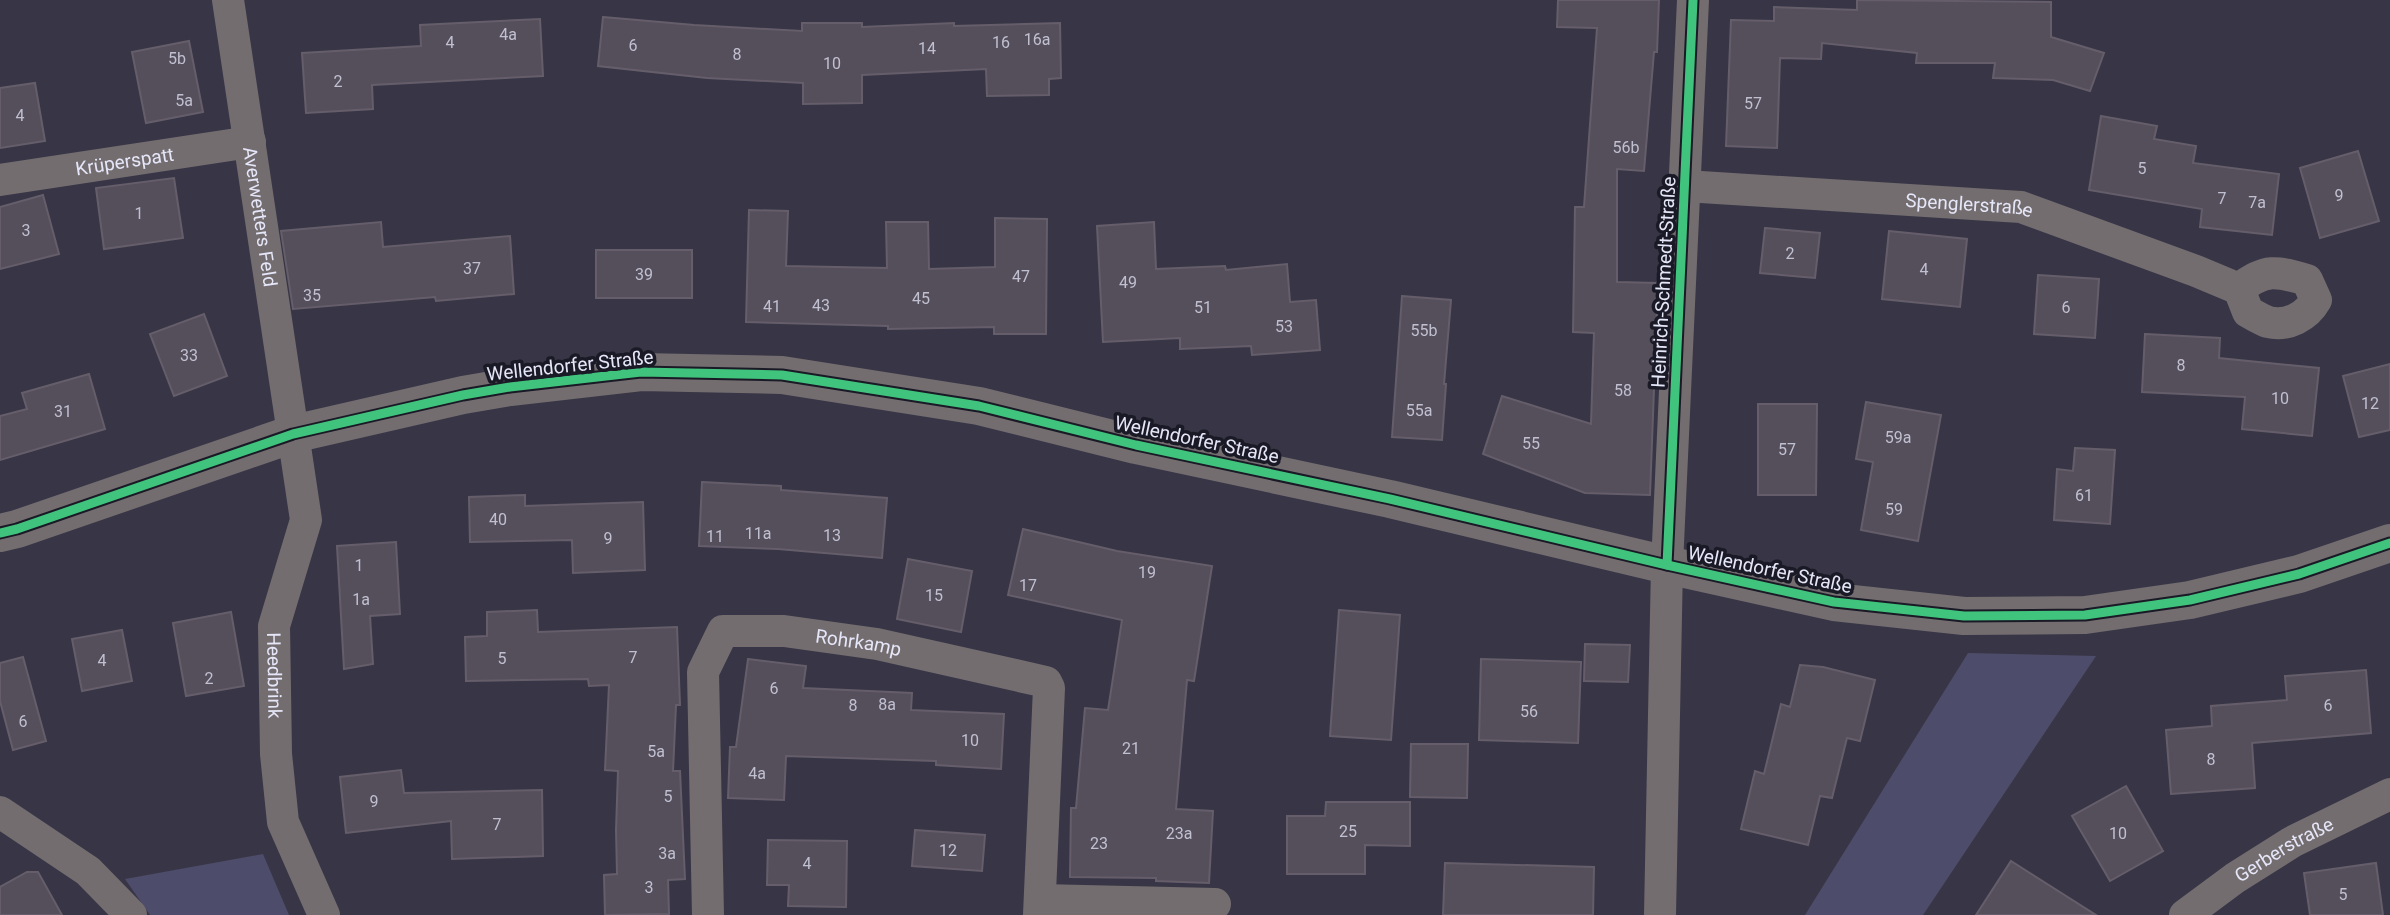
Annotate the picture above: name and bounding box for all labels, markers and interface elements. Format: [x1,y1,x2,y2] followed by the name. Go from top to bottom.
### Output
[499,25,517,44] house number: 4a
[1024,30,1050,49] house number: 16a
[446,33,455,52] house number: 4
[992,33,1010,52] house number: 16
[629,36,638,55] house number: 6
[918,39,936,58] house number: 14
[733,45,742,64] house number: 8
[168,49,186,68] house number: 5b
[823,54,841,73] house number: 10
[334,72,343,91] house number: 2
[175,91,193,110] house number: 5a
[1744,94,1762,113] house number: 57
[16,106,25,125] house number: 4
[1613,138,1640,157] house number: 56b
[74,143,175,180] street label: Krüperspatt
[238,145,282,288] street label: Averwetters Feld
[2138,159,2147,178] house number: 5
[1646,176,1681,388] street label: Heinrich-Schmedt-Straße
[2335,186,2344,205] house number: 9
[1905,189,2036,223] street label: Spenglerstraße
[2218,189,2227,208] house number: 7
[2248,193,2266,212] house number: 7a
[135,204,144,223] house number: 1
[22,221,31,240] house number: 3
[1786,244,1795,263] house number: 2
[463,259,481,278] house number: 37
[1920,260,1929,279] house number: 4
[635,265,653,284] house number: 39
[1012,267,1030,286] house number: 47
[1119,273,1137,292] house number: 49
[303,286,321,305] house number: 35
[912,289,930,308] house number: 45
[812,296,830,315] house number: 43
[763,297,781,316] house number: 41
[1194,298,1212,317] house number: 51
[2062,298,2071,317] house number: 6
[1275,317,1293,336] house number: 53
[1411,321,1438,340] house number: 55b
[486,345,655,386] street label: Wellendorfer Straße
[180,346,198,365] house number: 33
[2177,356,2186,375] house number: 8
[1614,381,1632,400] house number: 58
[2271,389,2289,408] house number: 10
[2361,394,2379,413] house number: 12
[1406,401,1432,420] house number: 55a
[54,402,72,421] house number: 31
[1113,411,1281,468] street label: Wellendorfer Straße
[1885,428,1911,447] house number: 59a
[1522,434,1540,453] house number: 55
[1778,440,1796,459] house number: 57
[2075,486,2093,505] house number: 61
[1885,500,1903,519] house number: 59
[489,510,507,529] house number: 40
[745,524,771,543] house number: 11a
[823,526,841,545] house number: 13
[706,527,724,546] house number: 11
[604,529,613,548] house number: 9
[1686,541,1854,598] street label: Wellendorfer Straße
[355,556,364,575] house number: 1
[1138,563,1156,582] house number: 19
[1019,576,1037,595] house number: 17
[925,586,943,605] house number: 15
[352,590,370,609] house number: 1a
[814,625,904,661] street label: Rohrkamp
[262,632,286,719] street label: Heedbrink
[629,648,638,667] house number: 7
[498,649,507,668] house number: 5
[98,651,107,670] house number: 4
[205,669,214,688] house number: 2
[770,679,779,698] house number: 6
[878,695,896,714] house number: 8a
[849,696,858,715] house number: 8
[2324,696,2333,715] house number: 6
[1520,702,1538,721] house number: 56
[19,712,28,731] house number: 6
[961,731,979,750] house number: 10
[1122,739,1140,758] house number: 21
[647,742,665,761] house number: 5a
[2207,750,2216,769] house number: 8
[748,764,766,783] house number: 4a
[664,787,673,806] house number: 5
[370,792,379,811] house number: 9
[2230,812,2337,887] street label: Gerberstraße
[493,815,502,834] house number: 7
[1339,822,1357,841] house number: 25
[1166,824,1192,843] house number: 23a
[2109,824,2127,843] house number: 10
[1090,834,1108,853] house number: 23
[939,841,957,860] house number: 12
[658,844,676,863] house number: 3a
[803,854,812,873] house number: 4
[645,878,654,897] house number: 3
[2339,885,2348,904] house number: 5

